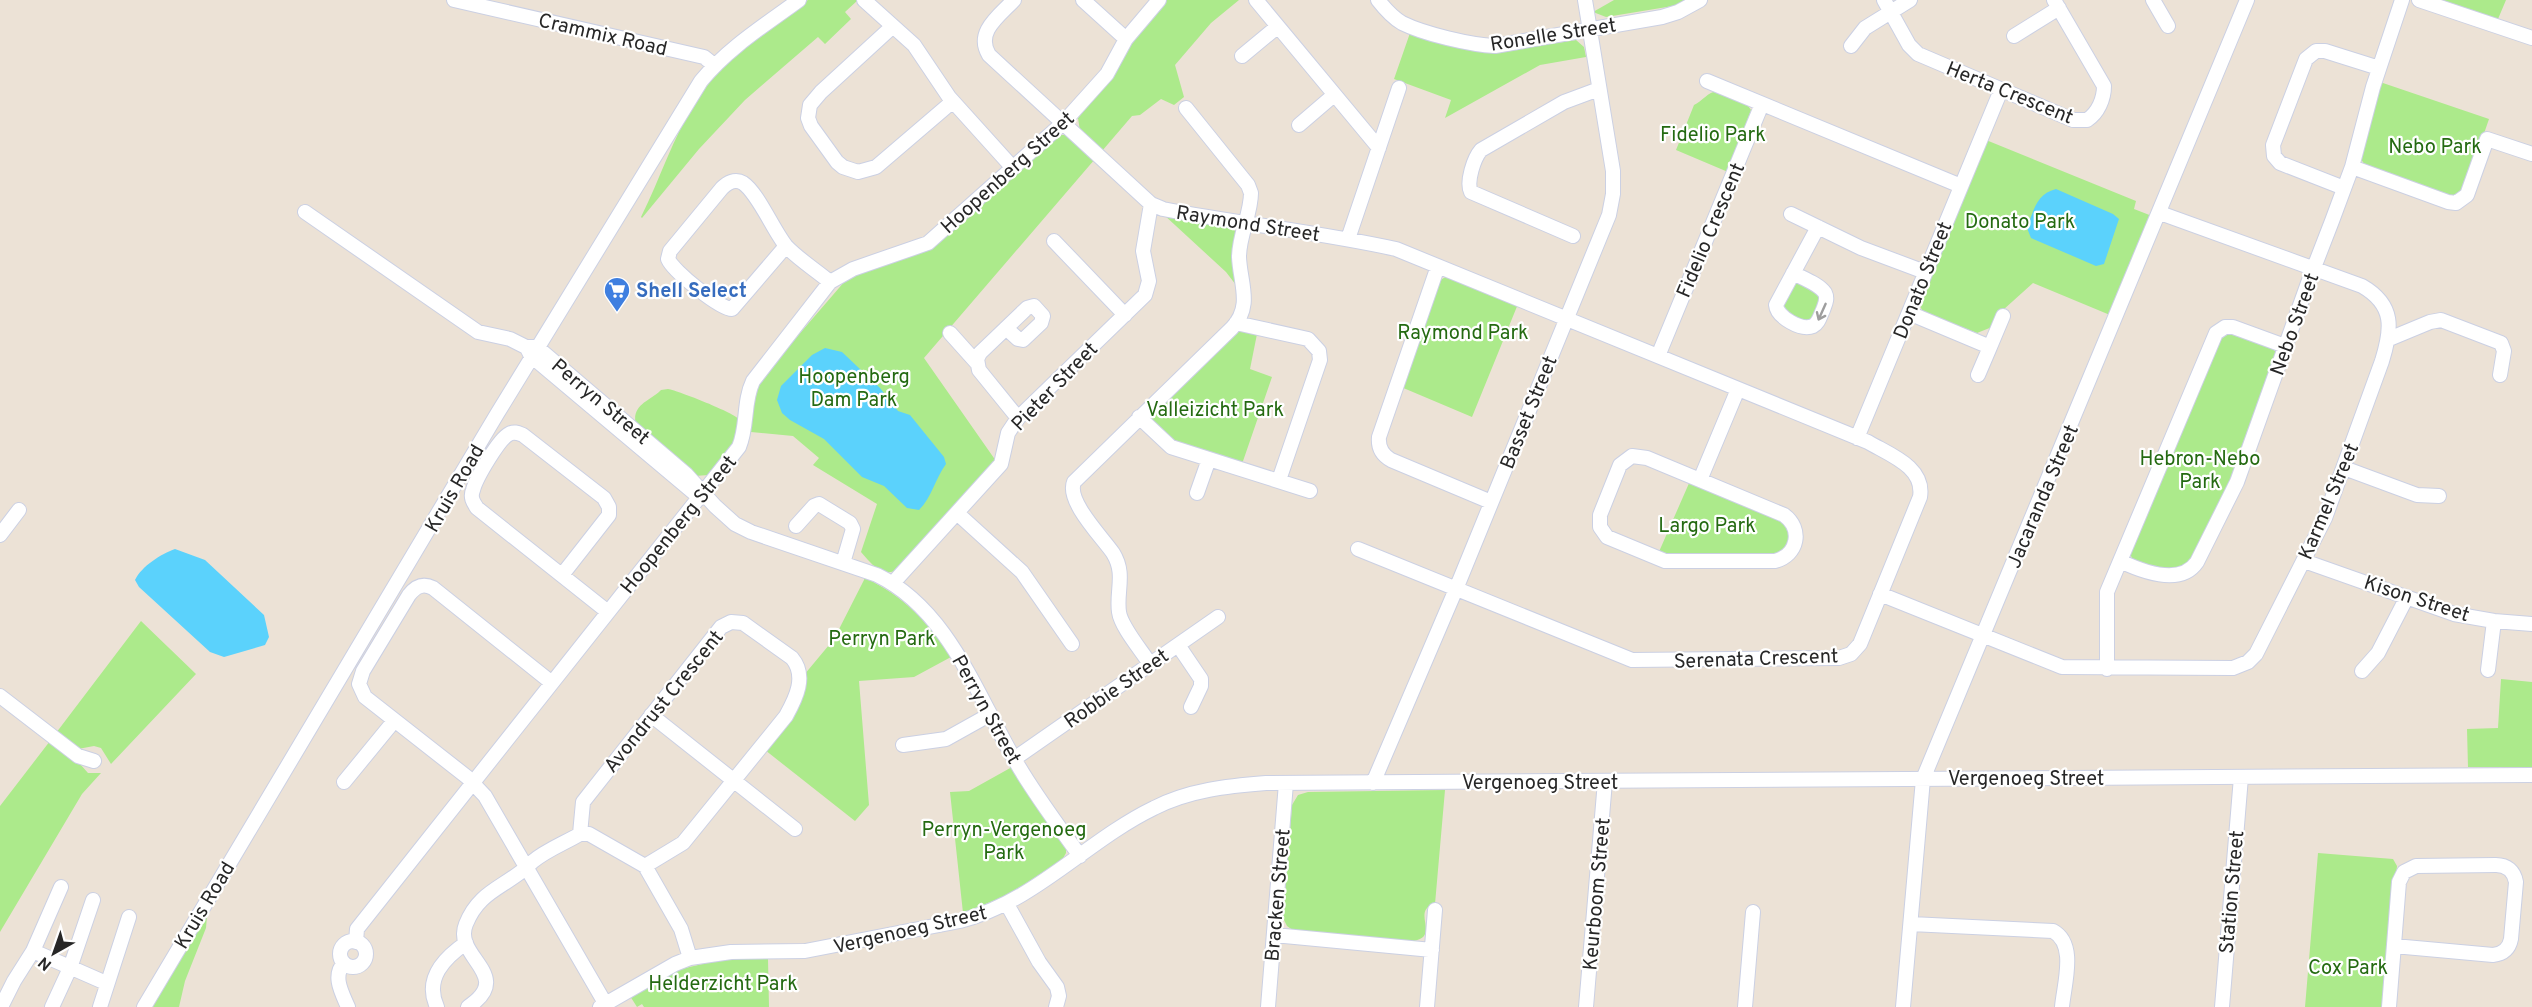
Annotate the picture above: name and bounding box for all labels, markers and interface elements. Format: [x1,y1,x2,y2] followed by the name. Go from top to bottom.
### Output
[535,8,670,63] street label: Crammix Road
[1488,13,1618,59] street label: Ronelle Street
[1942,56,2077,131] street label: Herta Crescent
[936,107,1081,240] street label: Hoopenberg Street
[1660,123,1766,149] park label: Fidelio Park
[2388,135,2482,161] park label: Nebo Park
[1672,159,1752,302] street label: Fidelio Crescent
[1174,201,1321,249] street label: Raymond Street
[1965,210,2075,236] park label: Donato Park
[1889,218,1959,343] street label: Donato Street
[2265,270,2326,380] street label: Nebo Street
[602,275,632,313] supermarket icon: Shell Select
[636,279,747,305] place label: Shell Select
[1816,303,1827,321] one-way arrow
[1397,321,1529,347] park label: Raymond Park
[1006,337,1104,437] street label: Pieter Street
[1495,352,1564,473] street label: Basset Street
[545,354,654,451] street label: Perryn Street
[798,365,910,414] park label: Hoopenberg Dam Park
[1146,398,1284,424] park label: Valleizicht Park
[2002,421,2086,573] street label: Jacaranda Street
[2294,439,2366,564] street label: Karmel Street
[420,440,491,538] street label: Kruis Road
[2140,447,2260,496] park label: Hebron-Nebo Park
[616,451,744,600] street label: Hoopenberg Street
[1658,514,1756,540] park label: Largo Park
[2360,571,2472,629] street label: Kison Street
[599,626,730,779] street label: Avondrust Crescent
[828,627,936,653] park label: Perryn Park
[1060,644,1175,735] street label: Robbie Street
[1673,644,1839,676] street label: Serenata Crescent
[945,651,1026,769] street label: Perryn Street
[1948,767,2104,793] street label: Vergenoeg Street
[1462,771,1618,797] street label: Vergenoeg Street
[1578,817,1618,972] street label: Keurboom Street
[921,818,1087,867] park label: Perryn-Vergenoeg Park
[1260,828,1298,963] street label: Bracken Street
[2215,829,2251,955] street label: Station Street
[169,858,242,955] street label: Kruis Road
[831,901,990,961] street label: Vergenoeg Street
[24,923,84,983] north arrow
[35,952,56,974] text: N
[2308,956,2388,982] park label: Cox Park
[648,972,798,998] park label: Helderzicht Park

